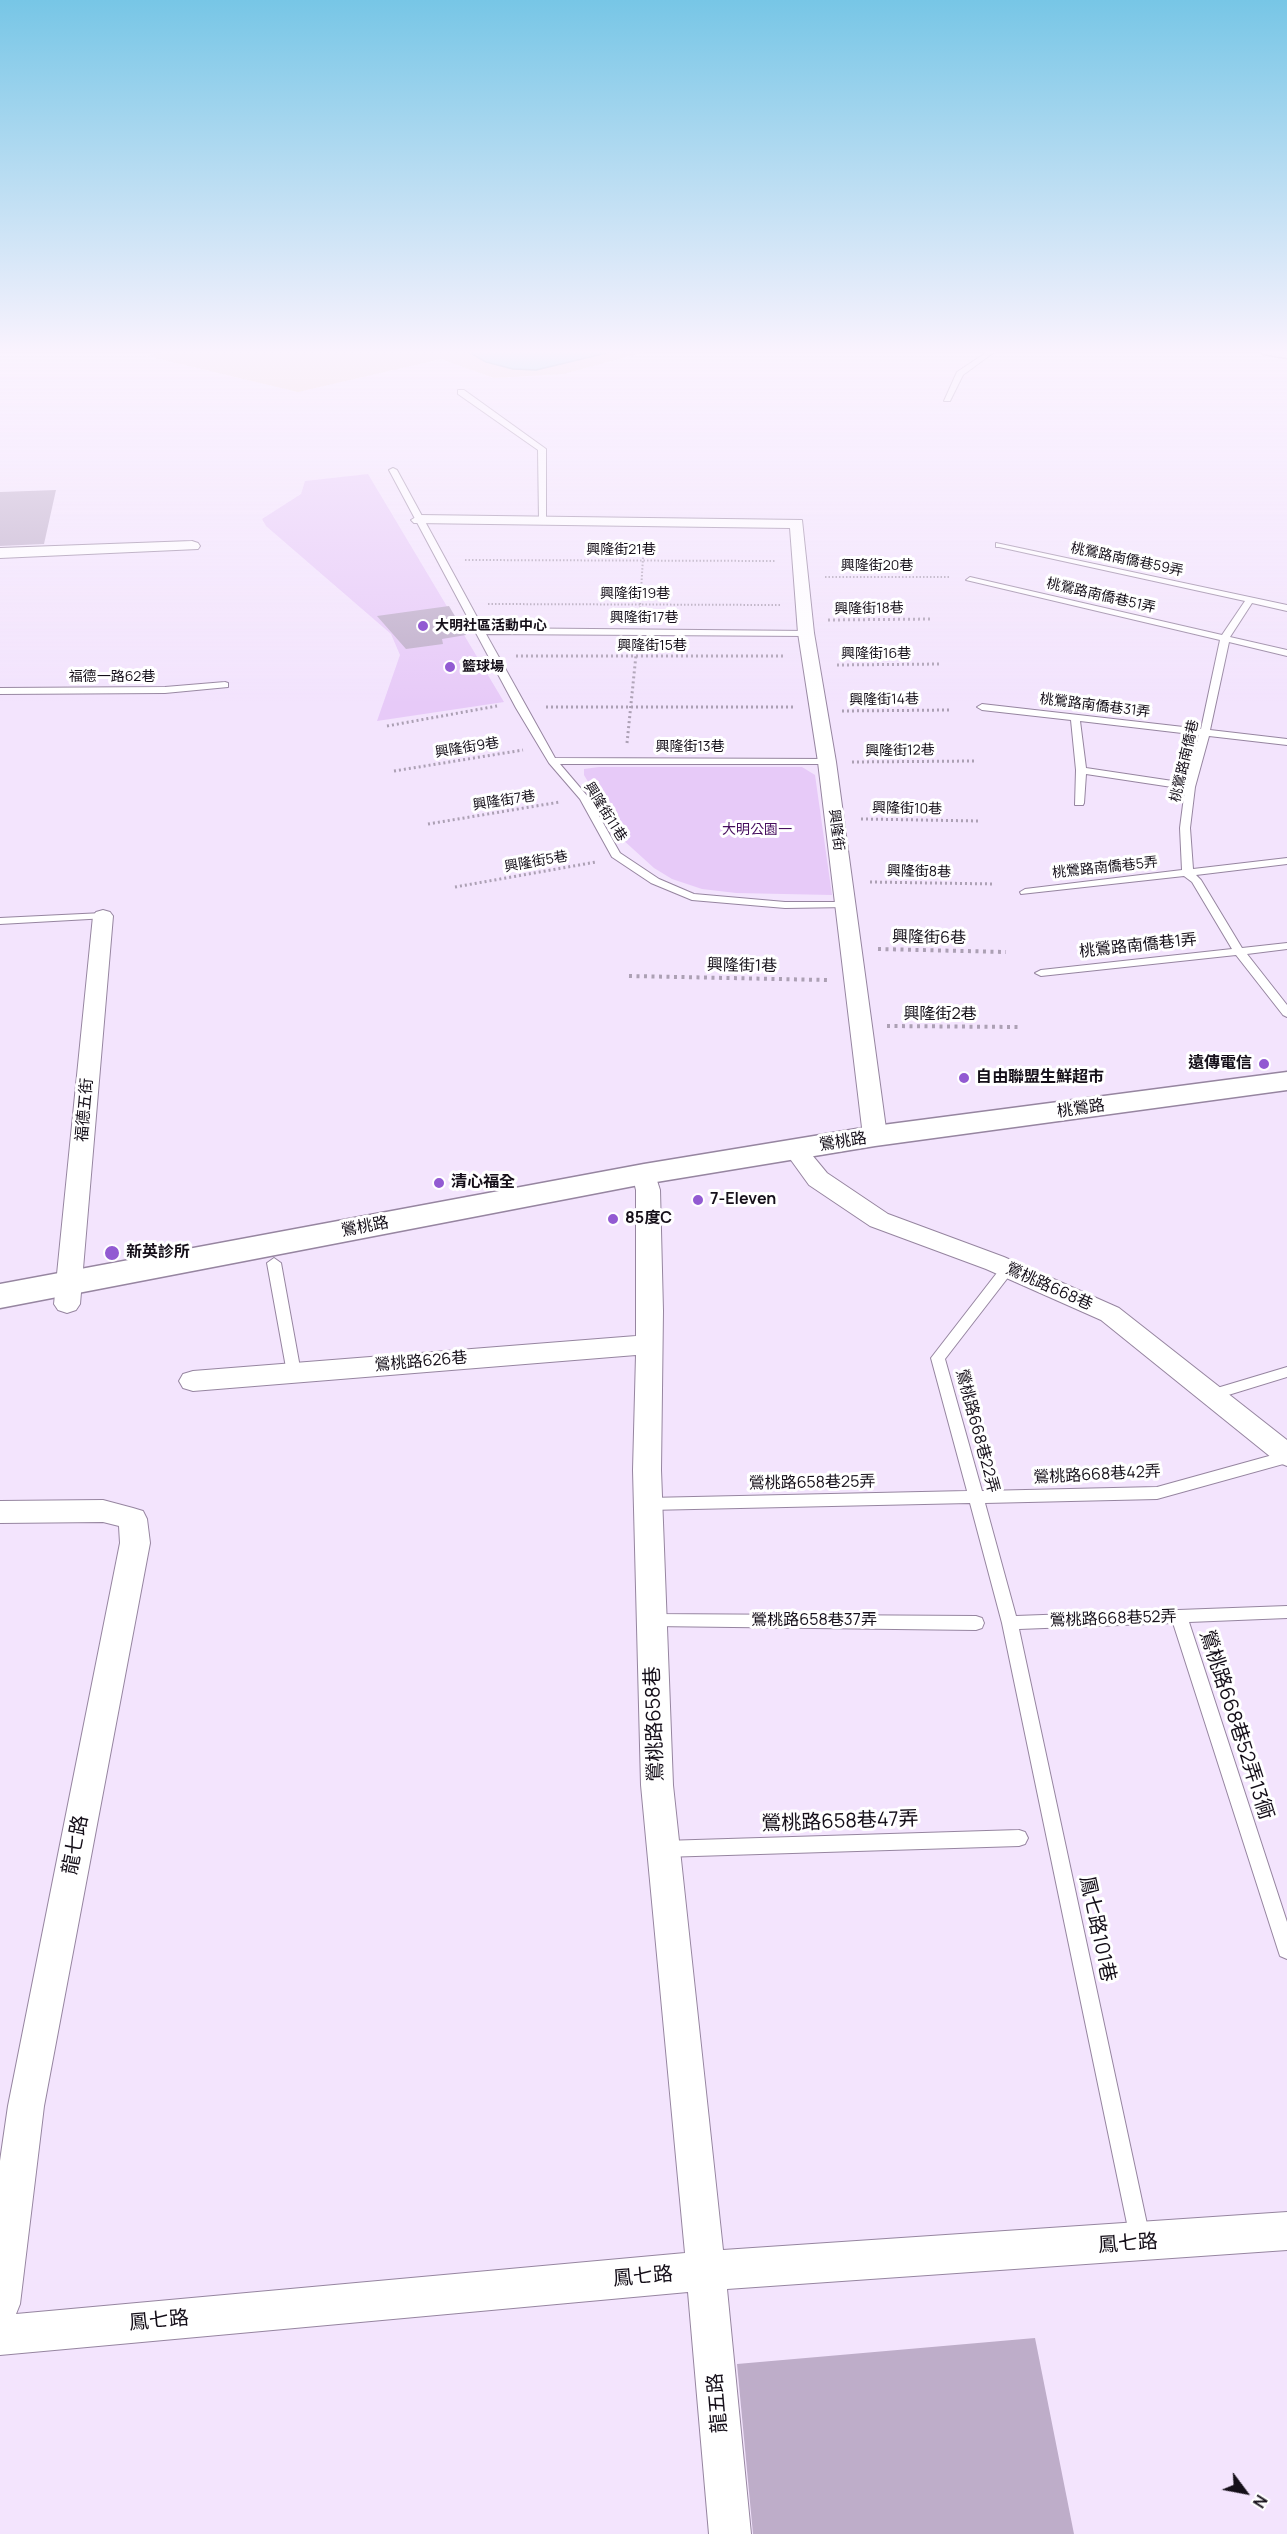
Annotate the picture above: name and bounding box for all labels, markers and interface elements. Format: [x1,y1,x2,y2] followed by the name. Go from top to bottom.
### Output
[1069,540,1185,580] street label: 桃鶯路南僑巷59弄
[586,542,656,558] street label: 興隆街21巷
[841,558,913,574] street label: 興隆街20巷
[1045,575,1157,617] street label: 桃鶯路南僑巷51弄
[600,586,670,602] street label: 興隆街19巷
[834,600,904,618] street label: 興隆街18巷
[610,610,678,626] street label: 興隆街17巷
[435,618,547,634] place label: 大明社區活動中心
[416,619,430,633] marker: 大明社區活動中心
[617,638,687,654] street label: 興隆街15巷
[841,646,911,662] street label: 興隆街16巷
[462,659,504,675] place label: 籃球場
[443,660,457,674] marker: 籃球場
[69,669,155,685] street label: 福德一路62巷
[849,691,919,709] street label: 興隆街14巷
[1039,691,1151,721] street label: 桃鶯路南僑巷31弄
[1167,718,1203,804] street label: 桃鶯路南僑巷
[434,735,500,761] street label: 興隆街9巷
[655,739,725,755] street label: 興隆街13巷
[865,742,935,760] street label: 興隆街12巷
[580,779,630,845] street label: 興隆街11巷
[472,788,536,814] street label: 興隆街7巷
[872,800,942,818] street label: 興隆街10巷
[825,808,847,852] street label: 興隆街
[722,822,792,838] park label: 大明公園一
[503,848,569,876] street label: 興隆街5巷
[1051,854,1159,882] street label: 桃鶯路南僑巷5弄
[887,863,951,881] street label: 興隆街8巷
[892,928,966,948] street label: 興隆街6巷
[1078,930,1198,962] street label: 桃鶯路南僑巷1弄
[707,956,777,976] street label: 興隆街1巷
[903,1005,977,1025] street label: 興隆街2巷
[1188,1054,1252,1074] place label: 遠傳電信
[1257,1057,1271,1071] marker: 遠傳電信
[976,1068,1104,1088] place label: 自由聯盟生鮮超市
[957,1071,971,1085] marker: 自由聯盟生鮮超市
[73,1077,97,1143] street label: 福德五街
[1056,1096,1106,1122] street label: 桃鶯路
[818,1129,868,1155] street label: 鶯桃路
[451,1173,515,1193] place label: 清心福全
[432,1176,446,1190] marker: 清心福全
[710,1190,776,1210] place label: 7-Eleven
[691,1193,705,1207] marker: 7-Eleven
[625,1209,672,1229] place label: 85度C
[606,1212,620,1226] marker: 85度C
[340,1213,390,1241] street label: 鶯桃路
[126,1243,190,1263] place label: 新英診所
[103,1244,121,1262] marker: 新英診所
[1003,1259,1095,1315] street label: 鶯桃路668巷
[374,1348,468,1376] street label: 鶯桃路626巷
[951,1367,1003,1495] street label: 鶯桃路668巷22弄
[1033,1462,1161,1488] street label: 鶯桃路668巷42弄
[748,1472,876,1494] street label: 鶯桃路658巷25弄
[1049,1607,1177,1631] street label: 鶯桃路668巷52弄
[751,1611,877,1631] street label: 鶯桃路658巷37弄
[1194,1627,1278,1823] street label: 鶯桃路668巷52弄13衕
[641,1666,669,1782] street label: 鶯桃路658巷
[761,1807,919,1837] street label: 鶯桃路658巷47弄
[58,1813,94,1877] street label: 龍七路
[1074,1874,1120,1984] street label: 鳳七路101巷
[1097,2230,1159,2258] street label: 鳳七路
[612,2262,674,2292] street label: 鳳七路
[128,2306,190,2336] street label: 鳳七路
[703,2372,733,2434] street label: 龍五路
[1215,2462,1275,2522] north arrow
[1248,2491,1273,2512] text: N

